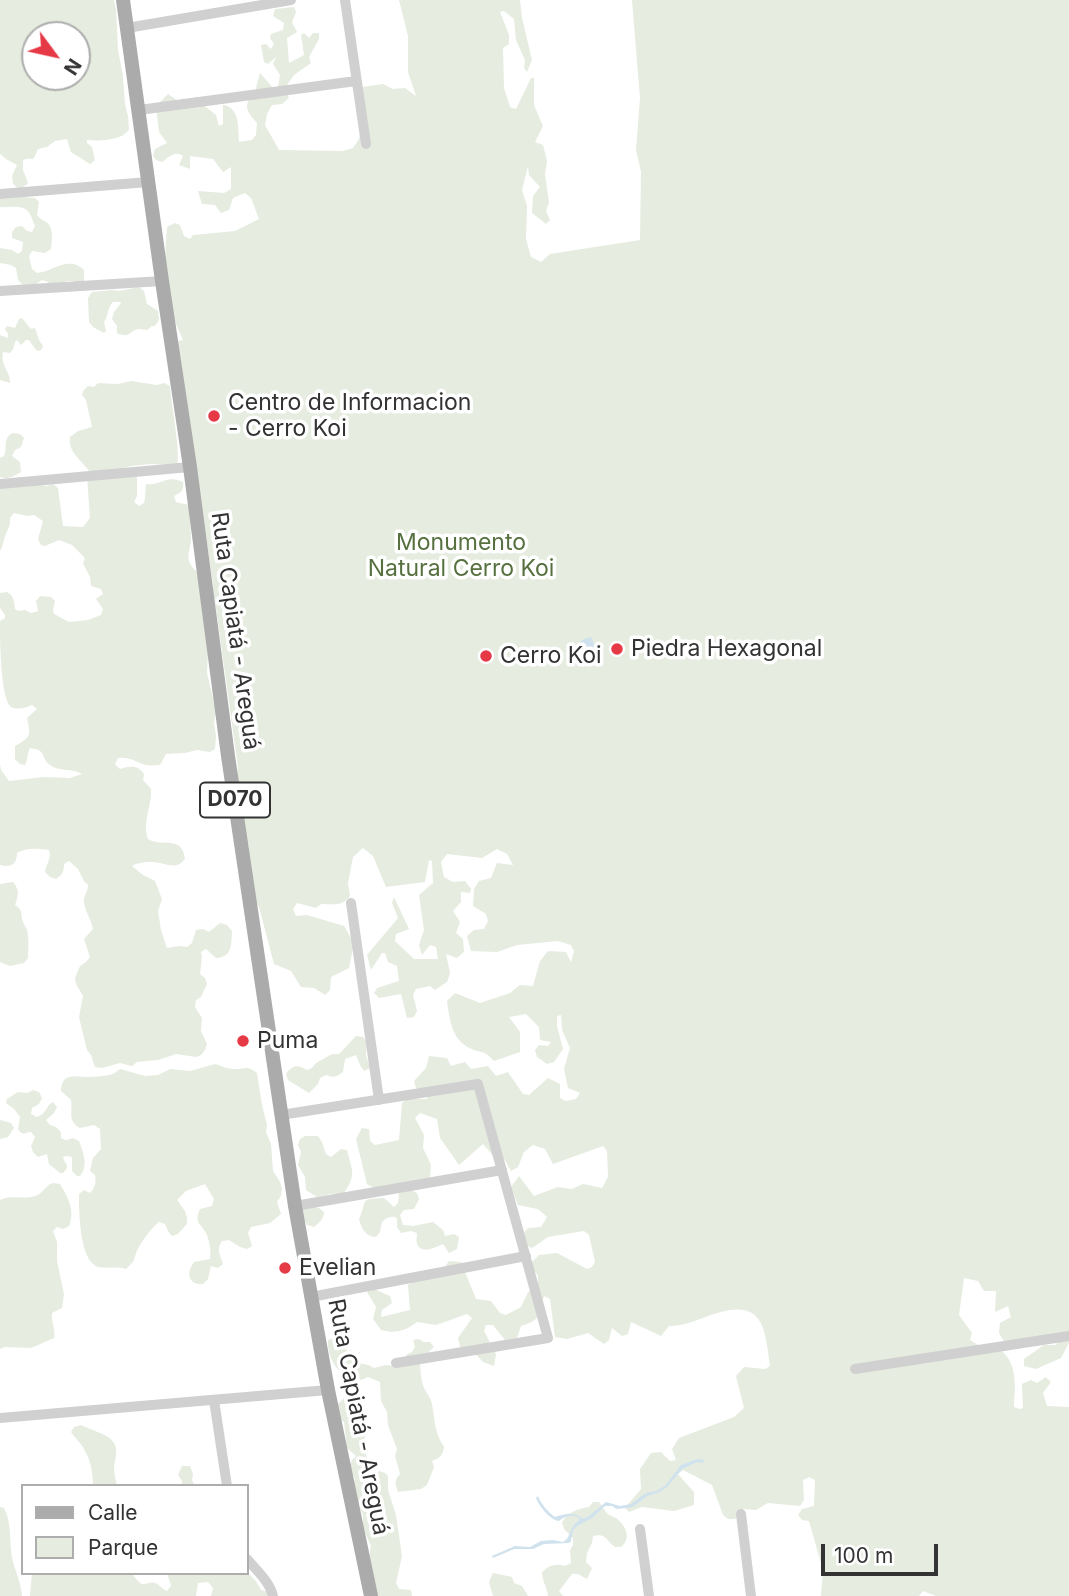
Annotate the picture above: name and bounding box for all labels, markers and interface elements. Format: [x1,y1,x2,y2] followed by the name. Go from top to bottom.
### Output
[21,21,91,91] north arrow
[59,54,86,79] text: N
[228,389,471,443] place label: Centro de Informacion - Cerro Koi
[206,408,222,424] marker: Centro de Informacion - Cerro Koi
[205,510,265,752] street label: Ruta Capiatá - Areguá
[368,529,554,583] park label: Monumento Natural Cerro Koi
[631,635,822,663] place label: Piedra Hexagonal
[609,641,625,657] marker: Piedra Hexagonal
[500,642,602,670] place label: Cerro Koi
[478,648,494,664] marker: Cerro Koi
[200,782,270,818] road number: D070
[257,1027,318,1055] place label: Puma
[235,1033,251,1049] marker: Puma
[299,1254,376,1282] place label: Evelian
[277,1260,293,1276] marker: Evelian
[322,1297,394,1537] street label: Ruta Capiatá - Areguá
[21,1484,248,1575] legend
[88,1500,138,1525] text: Calle
[824,1530,941,1574] scale bar
[88,1535,158,1560] text: Parque
[834,1543,893,1568] text: 100 m

